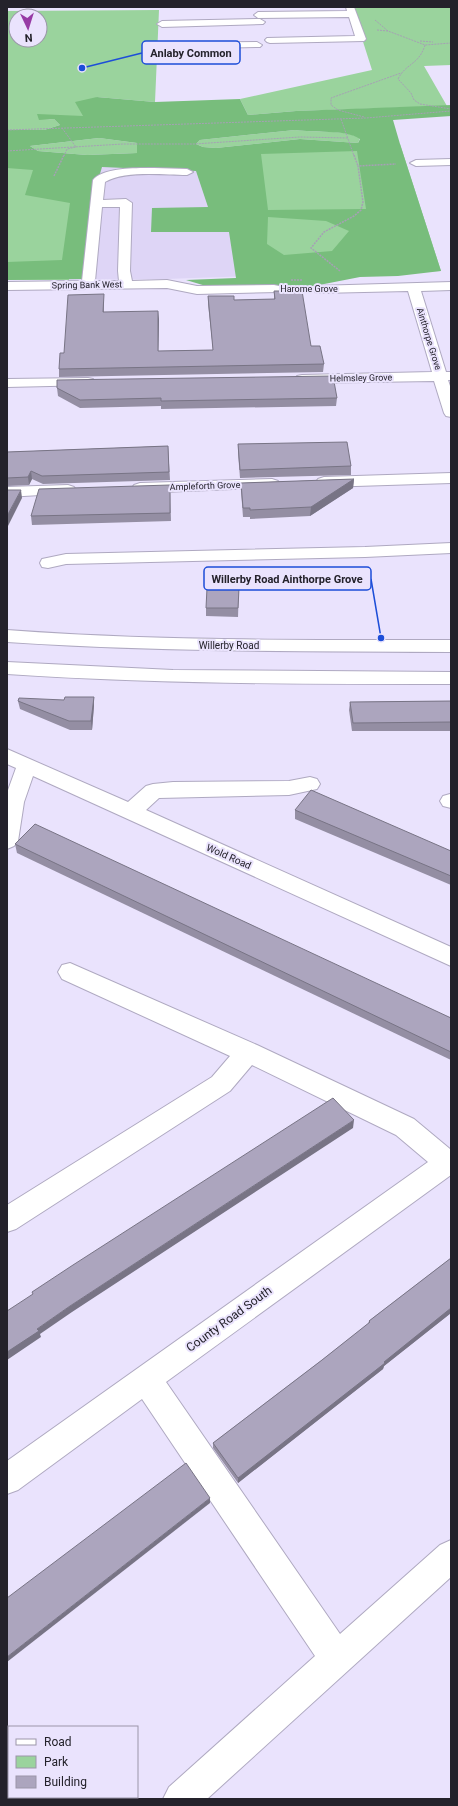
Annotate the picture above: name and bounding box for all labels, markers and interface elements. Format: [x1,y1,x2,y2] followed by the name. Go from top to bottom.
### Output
[8,8,48,48] north arrow
[24,31,33,44] text: N
[142,41,240,64] callout: Anlaby Common
[150,47,232,60] text: Anlaby Common
[52,279,122,291] street label: Spring Bank West
[280,284,338,294] street label: Harome Grove
[415,307,443,371] street label: Ainthorpe Grove
[330,372,393,384] street label: Helmsley Grove
[170,480,241,492] street label: Ampleforth Grove
[204,567,371,590] callout: Willerby Road Ainthorpe Grove
[211,573,363,586] text: Willerby Road Ainthorpe Grove
[199,640,259,651] street label: Willerby Road
[205,842,253,871] street label: Wold Road
[184,1283,274,1355] street label: County Road South
[8,1726,138,1798] legend
[44,1735,72,1749] text: Road
[44,1755,69,1769] text: Park
[44,1775,87,1789] text: Building

